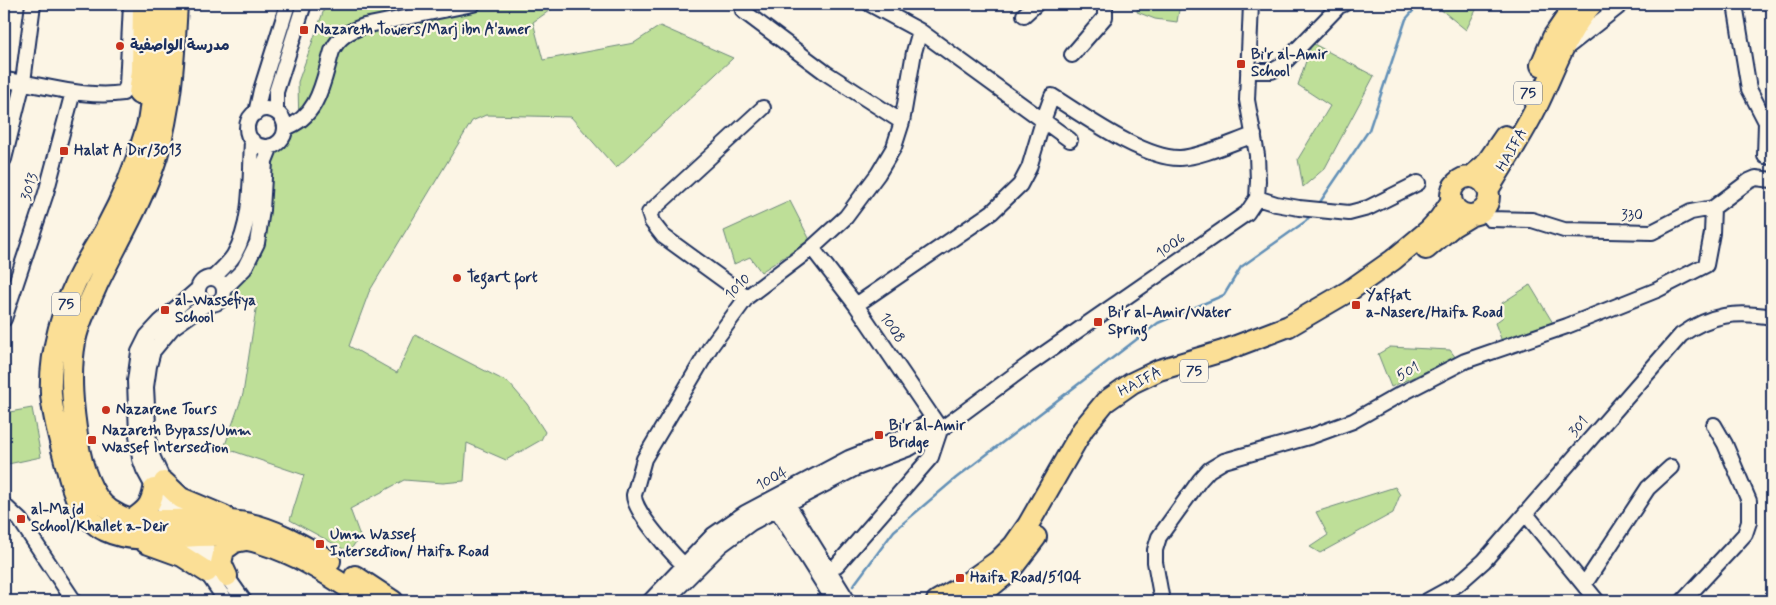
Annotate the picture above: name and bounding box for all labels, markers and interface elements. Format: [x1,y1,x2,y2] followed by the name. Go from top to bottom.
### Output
[314,20,531,40] place label: Nazareth Towers/Marj ibn A'amer
[298,24,310,36] marker: Nazareth Towers/Marj ibn A'amer
[130,36,230,56] place label: مدرسة الواصفية
[114,40,126,52] marker: مدرسة الواصفية
[1251,45,1328,82] place label: Bi'r al-Amir School
[1235,58,1247,70] marker: Bi'r al-Amir School
[1514,82,1542,105] road number: 75
[1492,125,1532,175] street label: HAIFA
[74,141,182,161] place label: Halat A Dir/3013
[58,145,70,157] marker: Halat A Dir/3013
[16,170,44,203] street label: 3013
[1621,206,1643,226] street label: 330
[1152,228,1190,263] street label: 1006
[467,268,538,290] place label: Tegart fort
[720,269,756,305] street label: 1010
[451,272,463,284] marker: Tegart fort
[1366,286,1503,323] place label: Yaffat a-Nasere/Haifa Road
[175,290,256,328] place label: al-Wassefiya School
[52,292,80,316] road number: 75
[1350,299,1362,311] marker: Yaffat a-Nasere/Haifa Road
[1108,303,1232,342] place label: Bi'r al-Amir/Water Spring
[159,304,171,316] marker: al-Wassefiya School
[875,309,909,347] street label: 1008
[1092,316,1104,328] marker: Bi'r al-Amir/Water Spring
[1393,358,1423,386] street label: 501
[1180,360,1208,382] road number: 75
[1115,362,1165,402] street label: HAIFA
[116,400,217,420] place label: Nazarene Tours
[100,404,112,416] marker: Nazarene Tours
[1564,412,1594,442] street label: 301
[889,416,966,454] place label: Bi'r al-Amir Bridge
[101,421,251,458] place label: Nazareth Bypass/Umm Wassef Intersection
[873,429,885,441] marker: Bi'r al-Amir Bridge
[86,434,98,446] marker: Nazareth Bypass/Umm Wassef Intersection
[753,462,792,496] street label: 1004
[31,500,170,537] place label: al-Majd School/Khallet a-Deir
[15,513,27,525] marker: al-Majd School/Khallet a-Deir
[330,525,489,562] place label: Umm Wassef Intersection/ Haifa Road
[314,538,326,550] marker: Umm Wassef Intersection/ Haifa Road
[970,568,1082,588] place label: Haifa Road/5104
[954,572,966,584] marker: Haifa Road/5104

